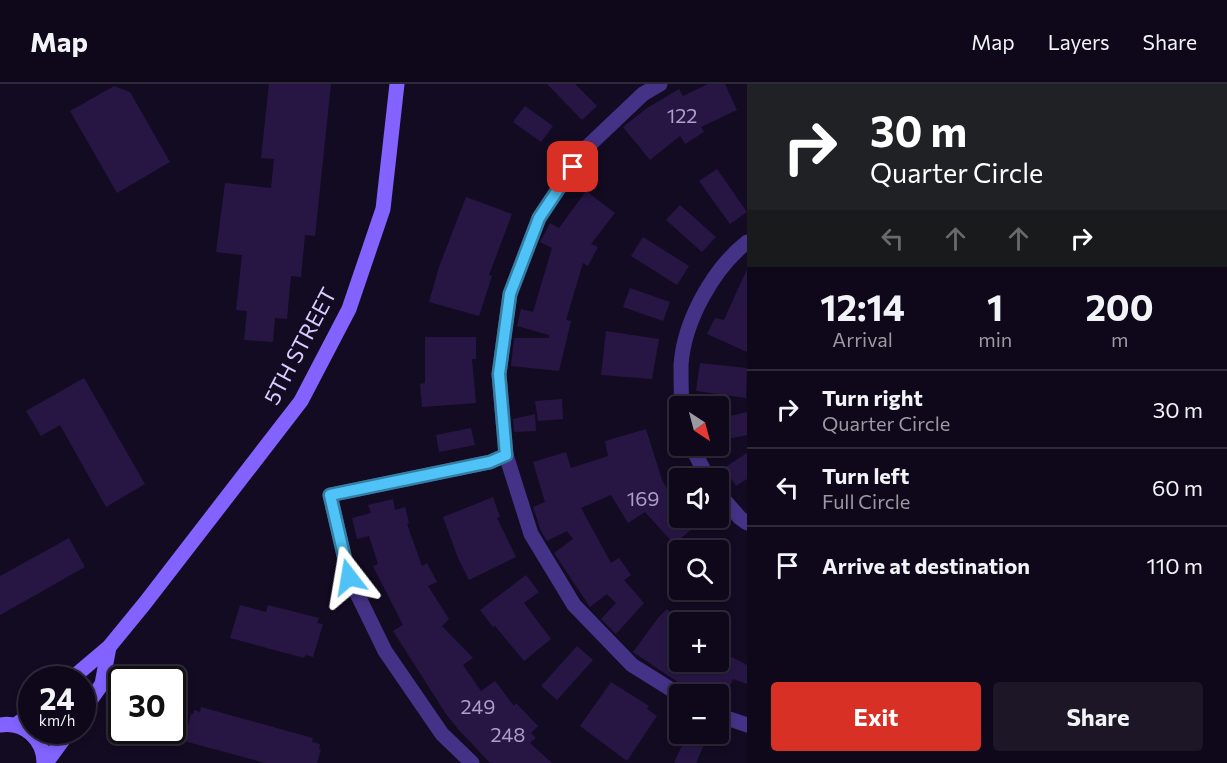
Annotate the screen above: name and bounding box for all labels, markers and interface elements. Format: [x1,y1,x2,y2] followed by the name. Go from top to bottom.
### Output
[30,24,88,58] text: Map
[971,29,1015,54] text: Map
[1048,29,1110,54] text: Layers
[1143,29,1197,54] text: Share
[667,103,697,127] house number: 122
[870,104,967,156] text: 30 m
[771,108,849,186] icon: right
[547,141,598,192] pin
[556,150,589,183] icon: arrive
[870,156,1043,189] text: Quarter Circle
[876,222,909,255] icon: left
[939,222,972,255] icon: ahead
[1002,222,1035,255] icon: ahead
[1065,222,1098,255] icon: right
[257,283,342,409] street label: 5TH STREET
[820,284,905,328] text: 12:14
[987,284,1003,328] text: 1
[1086,284,1154,328] text: 200
[832,327,893,351] text: Arrival
[978,327,1012,351] text: min
[1111,327,1128,351] text: m
[822,384,923,411] text: Turn right
[771,393,804,426] icon: right
[669,396,729,456] north arrow
[669,396,729,744] map controls
[1153,396,1203,423] text: 30 m
[822,411,950,435] text: Quarter Circle
[822,462,909,489] text: Turn left
[669,468,729,528] button: sound
[771,471,804,504] icon: left
[1152,474,1203,501] text: 60 m
[627,486,659,510] house number: 169
[822,489,910,513] text: Full Circle
[669,540,729,600] button: search
[317,545,381,609] position arrow
[771,549,804,582] icon: arrive
[822,552,1030,579] text: Arrive at destination
[1146,552,1203,579] text: 110 m
[669,612,729,672] button: +
[108,666,186,744] speed limit sign: 30
[39,679,75,716] text: 24
[771,682,981,751] button: Exit
[993,682,1203,751] button: Share
[669,684,729,744] button: −
[461,694,495,718] house number: 249
[39,711,75,729] text: km/h
[491,722,525,746] house number: 248

